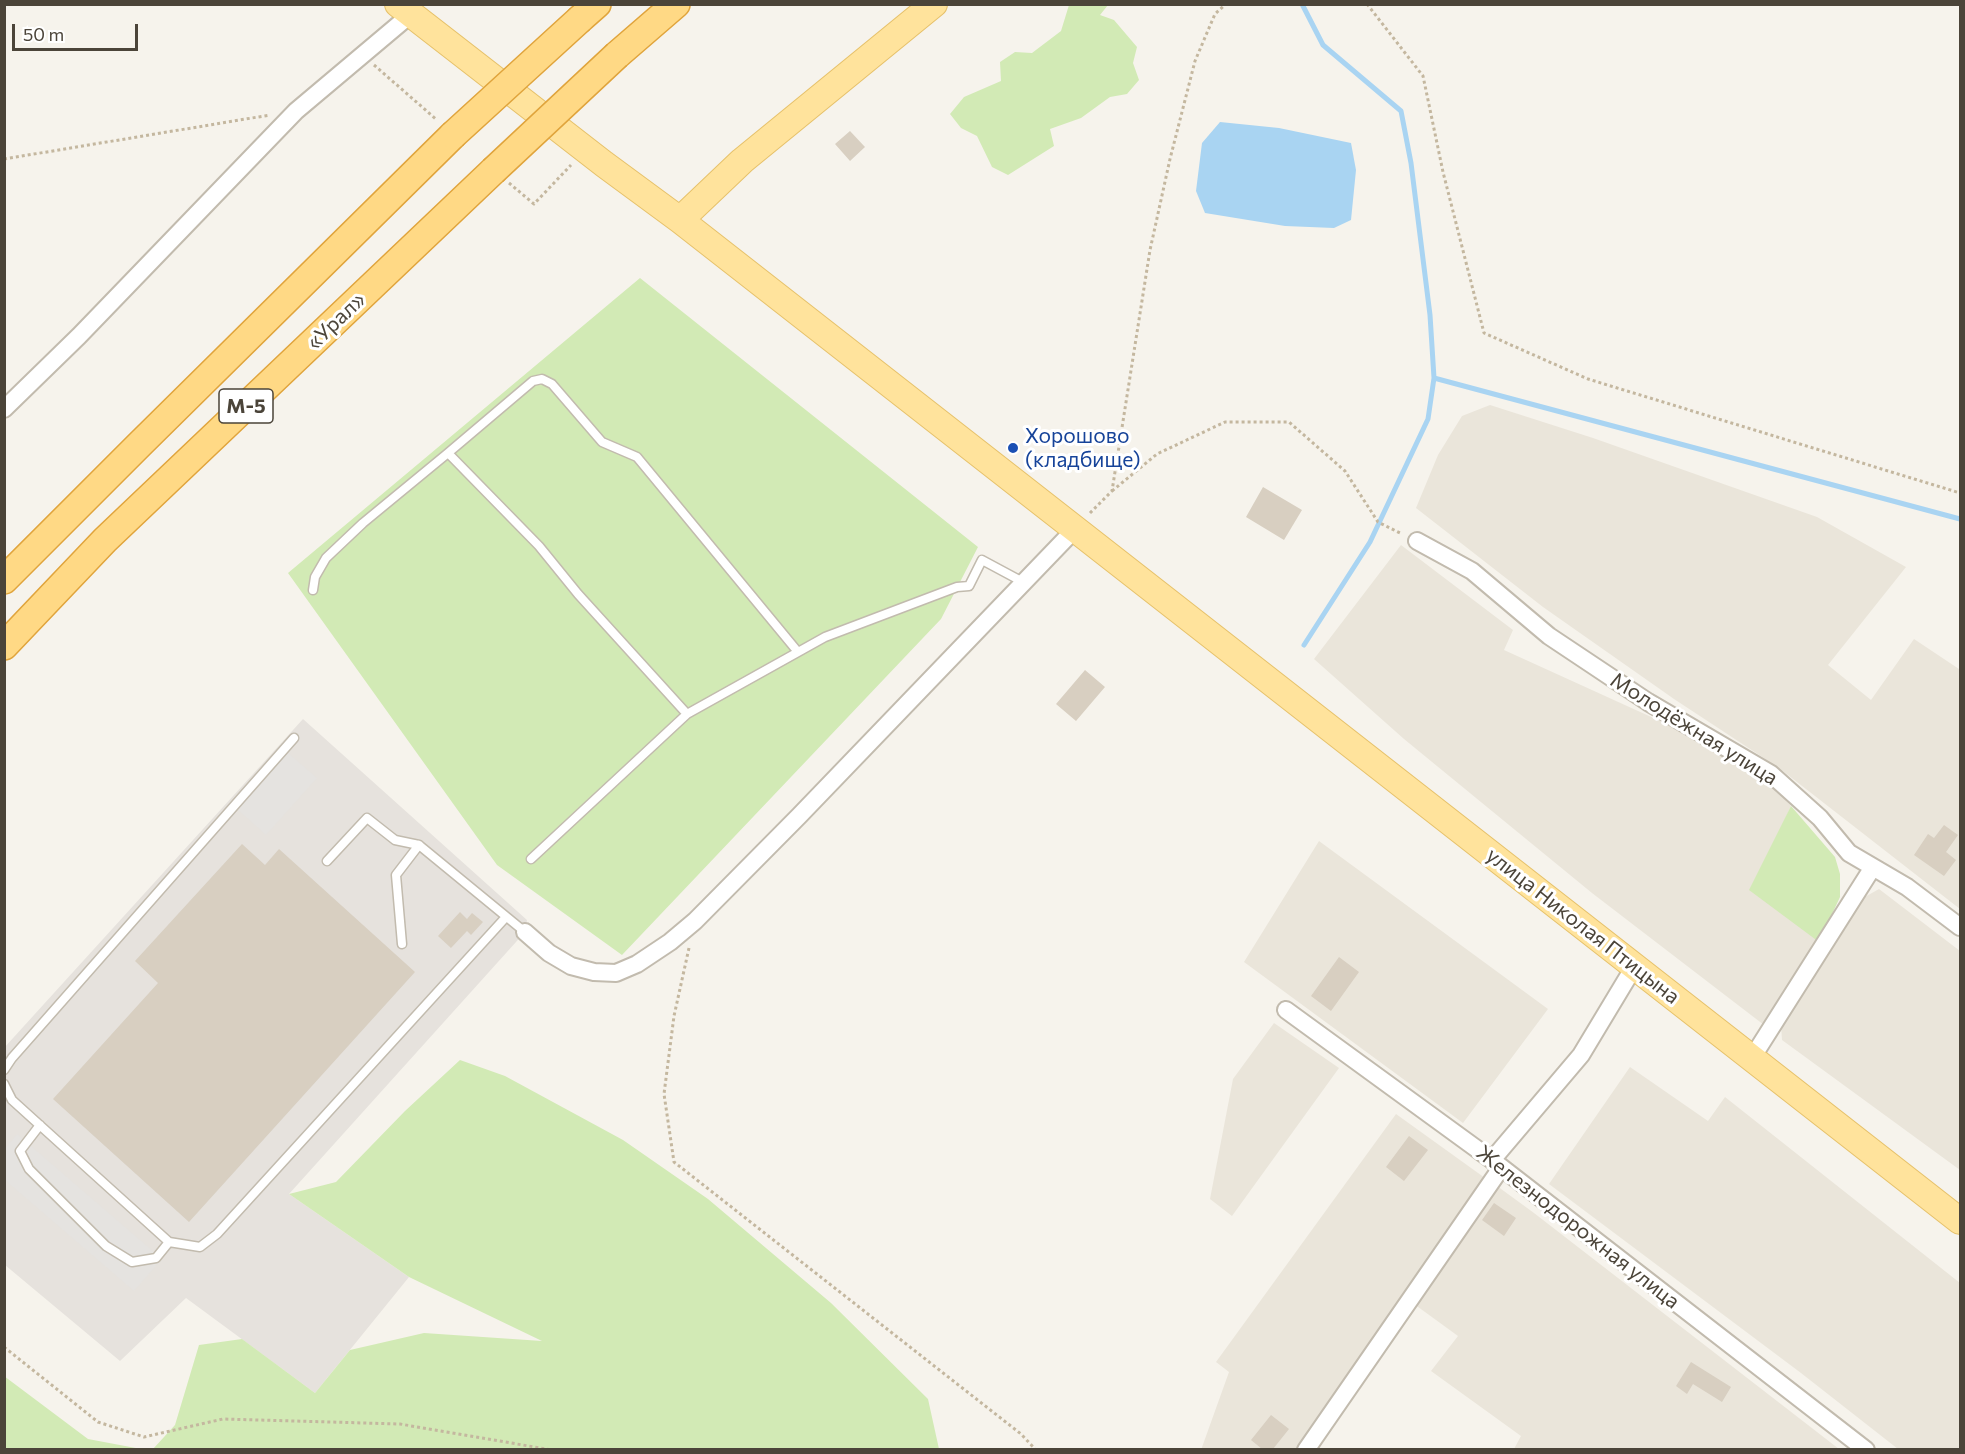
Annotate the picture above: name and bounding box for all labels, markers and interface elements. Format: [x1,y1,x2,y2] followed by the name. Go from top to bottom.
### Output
[15,12,141,50] scale bar
[23,23,64,45] text: 50 m
[302,287,370,355] street label: «Урал»
[219,389,273,423] road number: М-5
[1025,423,1141,473] place label: Хорошово (кладбище)
[1006,441,1020,455] marker: Хорошово (кладбище)
[1606,667,1782,791] street label: Молодёжная улица
[1481,843,1685,1009] street label: улица Николая Птицына
[1471,1140,1685,1314] street label: Железнодорожная улица

